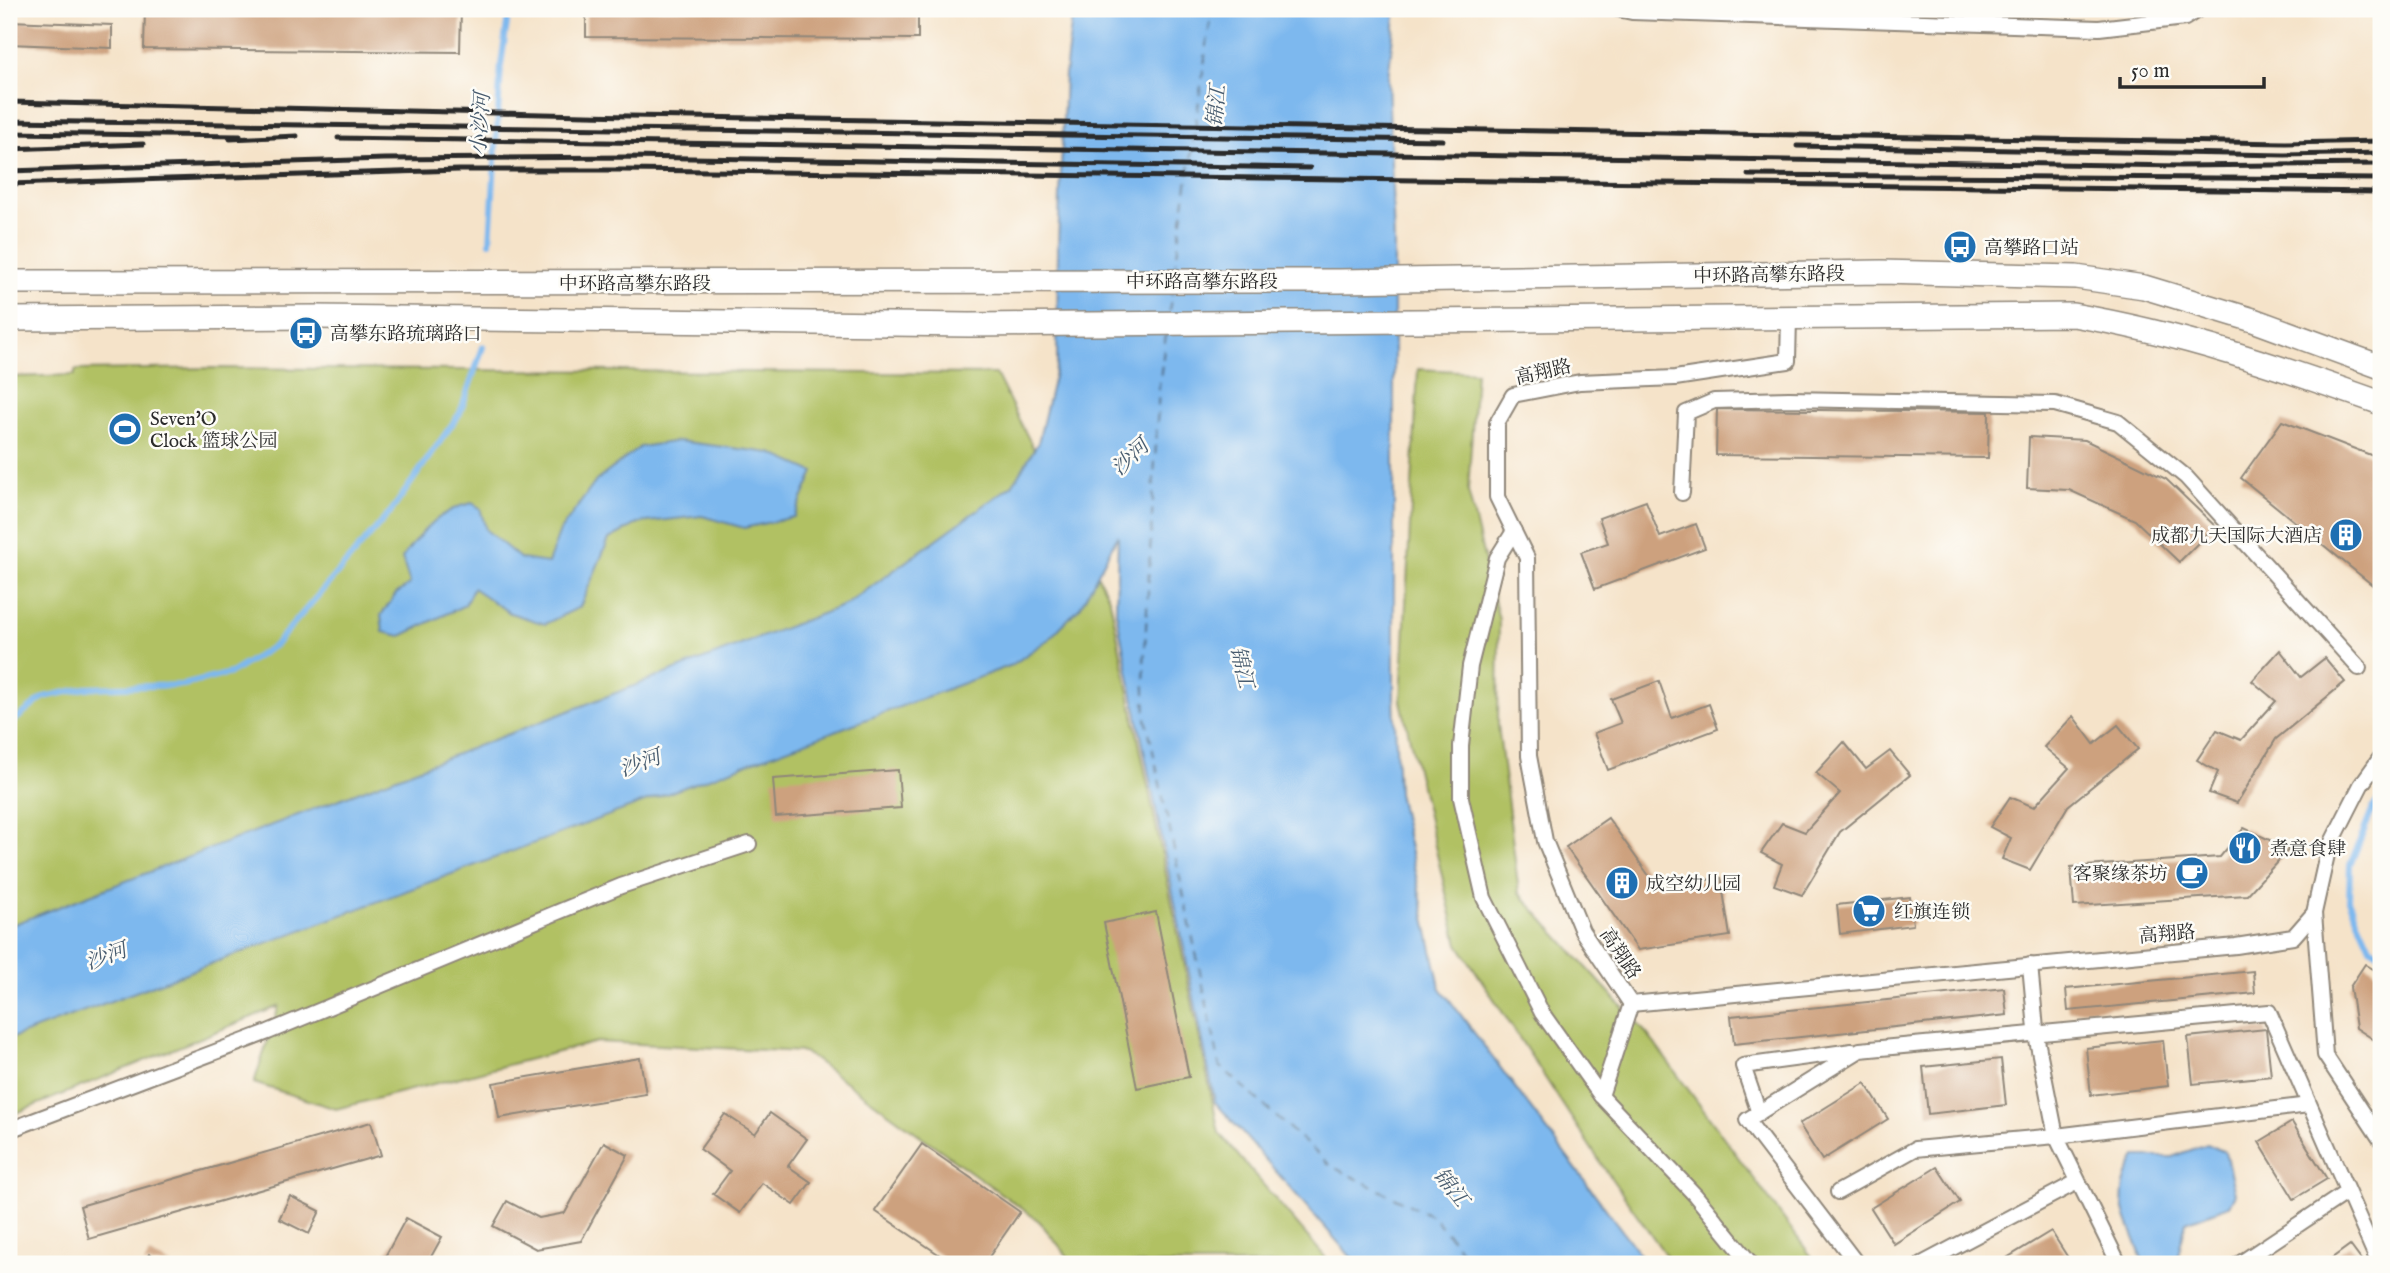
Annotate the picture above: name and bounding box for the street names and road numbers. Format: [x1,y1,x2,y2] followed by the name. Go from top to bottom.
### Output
[1693,263,1845,289] street label: 中环路高攀东路段
[1126,271,1278,295] street label: 中环路高攀东路段
[559,273,711,297] street label: 中环路高攀东路段
[1513,355,1574,391] street label: 高翔路
[2138,921,2197,949] street label: 高翔路
[1593,924,1645,984] street label: 高翔路

